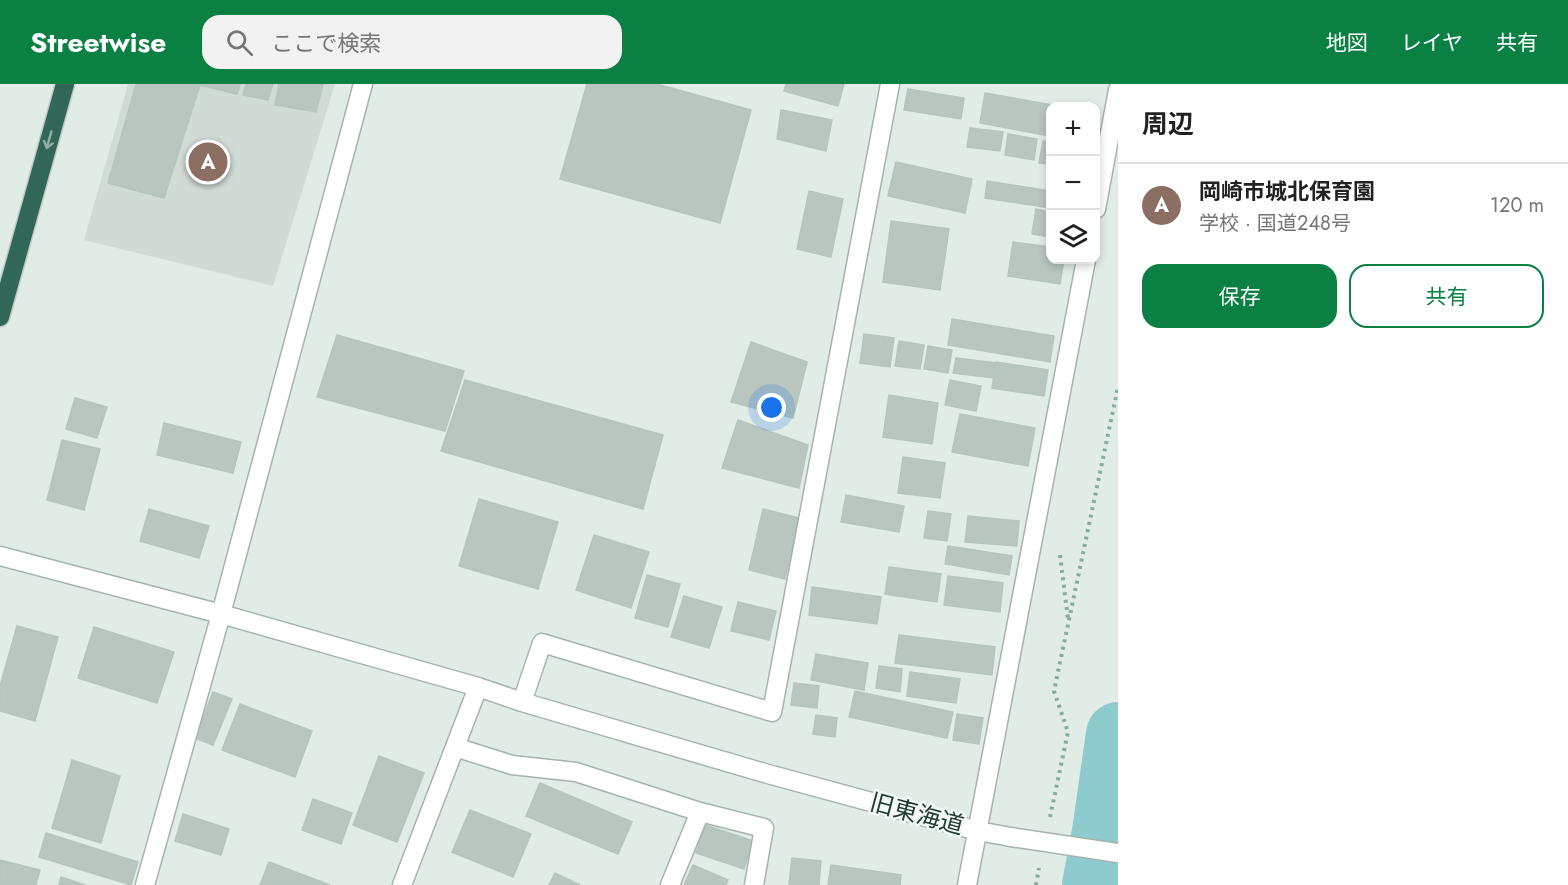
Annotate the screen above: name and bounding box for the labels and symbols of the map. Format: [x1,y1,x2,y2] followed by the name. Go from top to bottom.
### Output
[43,130,54,149] one-way arrow
[188,140,228,184] pin: A
[757,393,786,422] your location
[866,784,968,843] street label: 旧東海道

